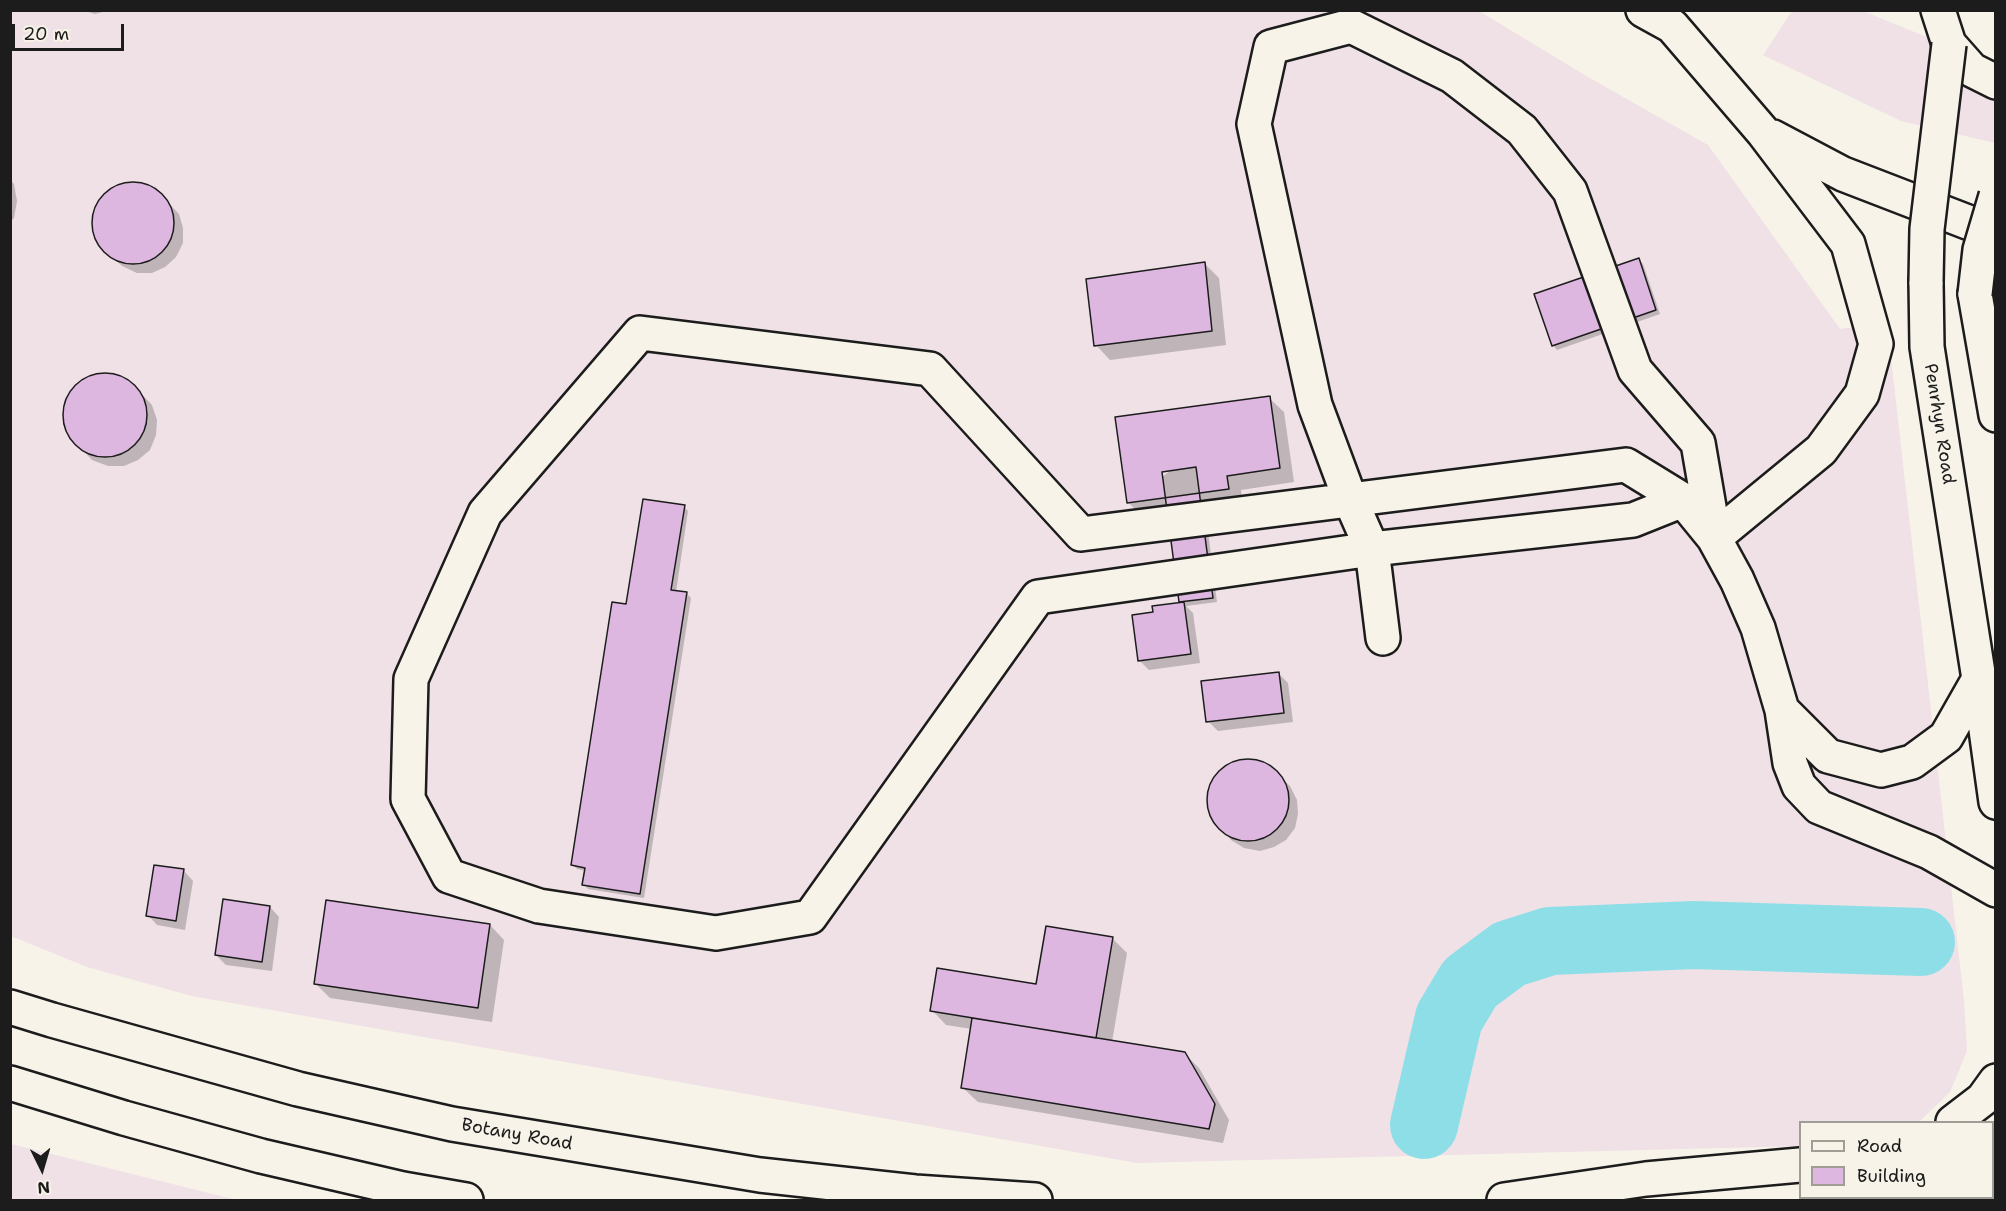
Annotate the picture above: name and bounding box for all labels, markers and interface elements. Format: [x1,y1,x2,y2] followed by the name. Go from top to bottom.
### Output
[15,12,128,50] scale bar
[23,22,69,46] text: 20 m
[1919,362,1959,486] street label: Penrhyn Road
[460,1115,574,1155] street label: Botany Road
[1799,1121,1994,1199] legend
[1857,1134,1902,1158] text: Road
[12,1139,72,1199] north arrow
[1857,1164,1926,1188] text: Building
[36,1176,51,1198] text: N

